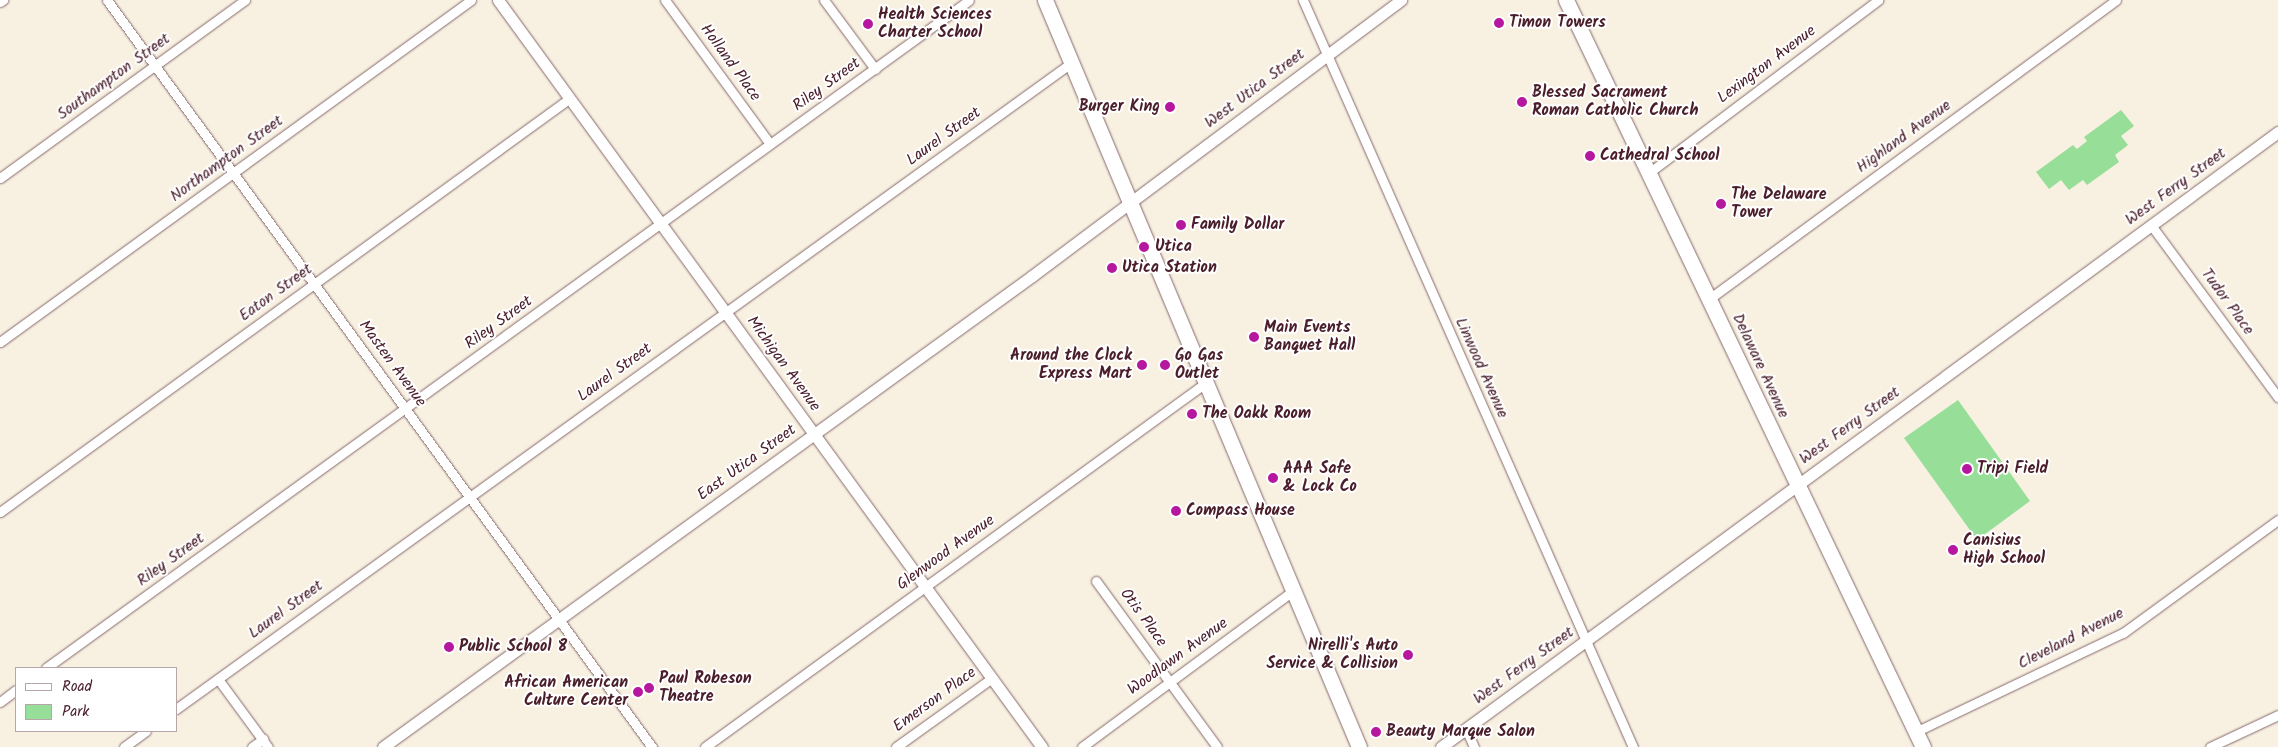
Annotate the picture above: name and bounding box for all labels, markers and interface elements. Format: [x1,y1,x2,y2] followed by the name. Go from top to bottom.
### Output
[878,5,992,43] place label: Health Sciences Charter School
[1509,13,1606,33] place label: Timon Towers
[1493,17,1505,29] marker: Timon Towers
[862,18,874,30] marker: Health Sciences Charter School
[696,21,764,105] street label: Holland Place
[1714,22,1820,108] street label: Lexington Avenue
[54,30,174,124] street label: Southampton Street
[1201,45,1309,133] street label: West Utica Street
[789,54,865,116] street label: Riley Street
[1532,83,1698,121] place label: Blessed Sacrament Roman Catholic Church
[1516,96,1528,108] marker: Blessed Sacrament Roman Catholic Church
[1853,96,1955,178] street label: Highland Avenue
[1079,97,1160,117] place label: Burger King
[1164,101,1176,113] marker: Burger King
[903,104,985,170] street label: Laurel Street
[167,112,287,206] street label: Northampton Street
[2122,144,2230,230] street label: West Ferry Street
[1600,146,1720,166] place label: Cathedral School
[1584,150,1596,162] marker: Cathedral School
[1731,185,1827,223] place label: The Delaware Tower
[1715,198,1727,210] marker: The Delaware Tower
[1191,215,1284,235] place label: Family Dollar
[1175,219,1187,231] marker: Family Dollar
[1155,237,1192,257] place label: Utica
[1137,240,1151,254] marker: Utica
[1122,258,1217,278] place label: Utica Station
[236,260,316,326] street label: Eaton Street
[1106,262,1118,274] marker: Utica Station
[2196,265,2258,339] street label: Tudor Place
[461,292,537,354] street label: Riley Street
[1727,311,1793,421] street label: Delaware Avenue
[742,313,824,415] street label: Michigan Avenue
[1450,315,1512,421] street label: Linwood Avenue
[354,317,430,411] street label: Masten Avenue
[1264,318,1355,356] place label: Main Events Banquet Hall
[1248,331,1260,343] marker: Main Events Banquet Hall
[574,340,656,406] street label: Laurel Street
[1010,346,1132,384] place label: Around the Clock Express Mart
[1175,346,1223,384] place label: Go Gas Outlet
[1136,359,1148,371] marker: Around the Clock Express Mart
[1159,359,1171,371] marker: Go Gas Outlet
[1796,383,1904,469] street label: West Ferry Street
[1202,404,1311,424] place label: The Oakk Room
[1186,408,1198,420] marker: The Oakk Room
[694,421,800,505] street label: East Utica Street
[1283,459,1357,497] place label: AAA Safe & Lock Co
[1977,459,2048,479] place label: Tripi Field
[1961,463,1973,475] marker: Tripi Field
[1267,472,1279,484] marker: AAA Safe & Lock Co
[1186,501,1295,521] place label: Compass House
[1170,505,1182,517] marker: Compass House
[893,511,999,595] street label: Glenwood Avenue
[133,529,209,591] street label: Riley Street
[1963,531,2045,569] place label: Canisius High School
[1947,544,1959,556] marker: Canisius High School
[245,577,327,643] street label: Laurel Street
[1115,585,1171,651] street label: Otis Place
[2015,604,2127,674] street label: Cleveland Avenue
[1124,614,1232,700] street label: Woodlawn Avenue
[1470,623,1578,709] street label: West Ferry Street
[1266,636,1398,674] place label: Nirelli's Auto Service & Collision
[459,637,567,657] place label: Public School 8
[443,641,455,653] marker: Public School 8
[1402,649,1414,661] marker: Nirelli's Auto Service & Collision
[890,663,980,737] street label: Emerson Place
[15,667,178,732] legend
[659,669,752,707] place label: Paul Robeson Theatre
[504,673,628,711] place label: African American Culture Center
[62,675,92,699] text: Road
[643,682,655,694] marker: Paul Robeson Theatre
[632,686,644,698] marker: African American Culture Center
[62,700,89,724] text: Park
[1386,722,1535,742] place label: Beauty Marque Salon
[1370,726,1382,738] marker: Beauty Marque Salon

